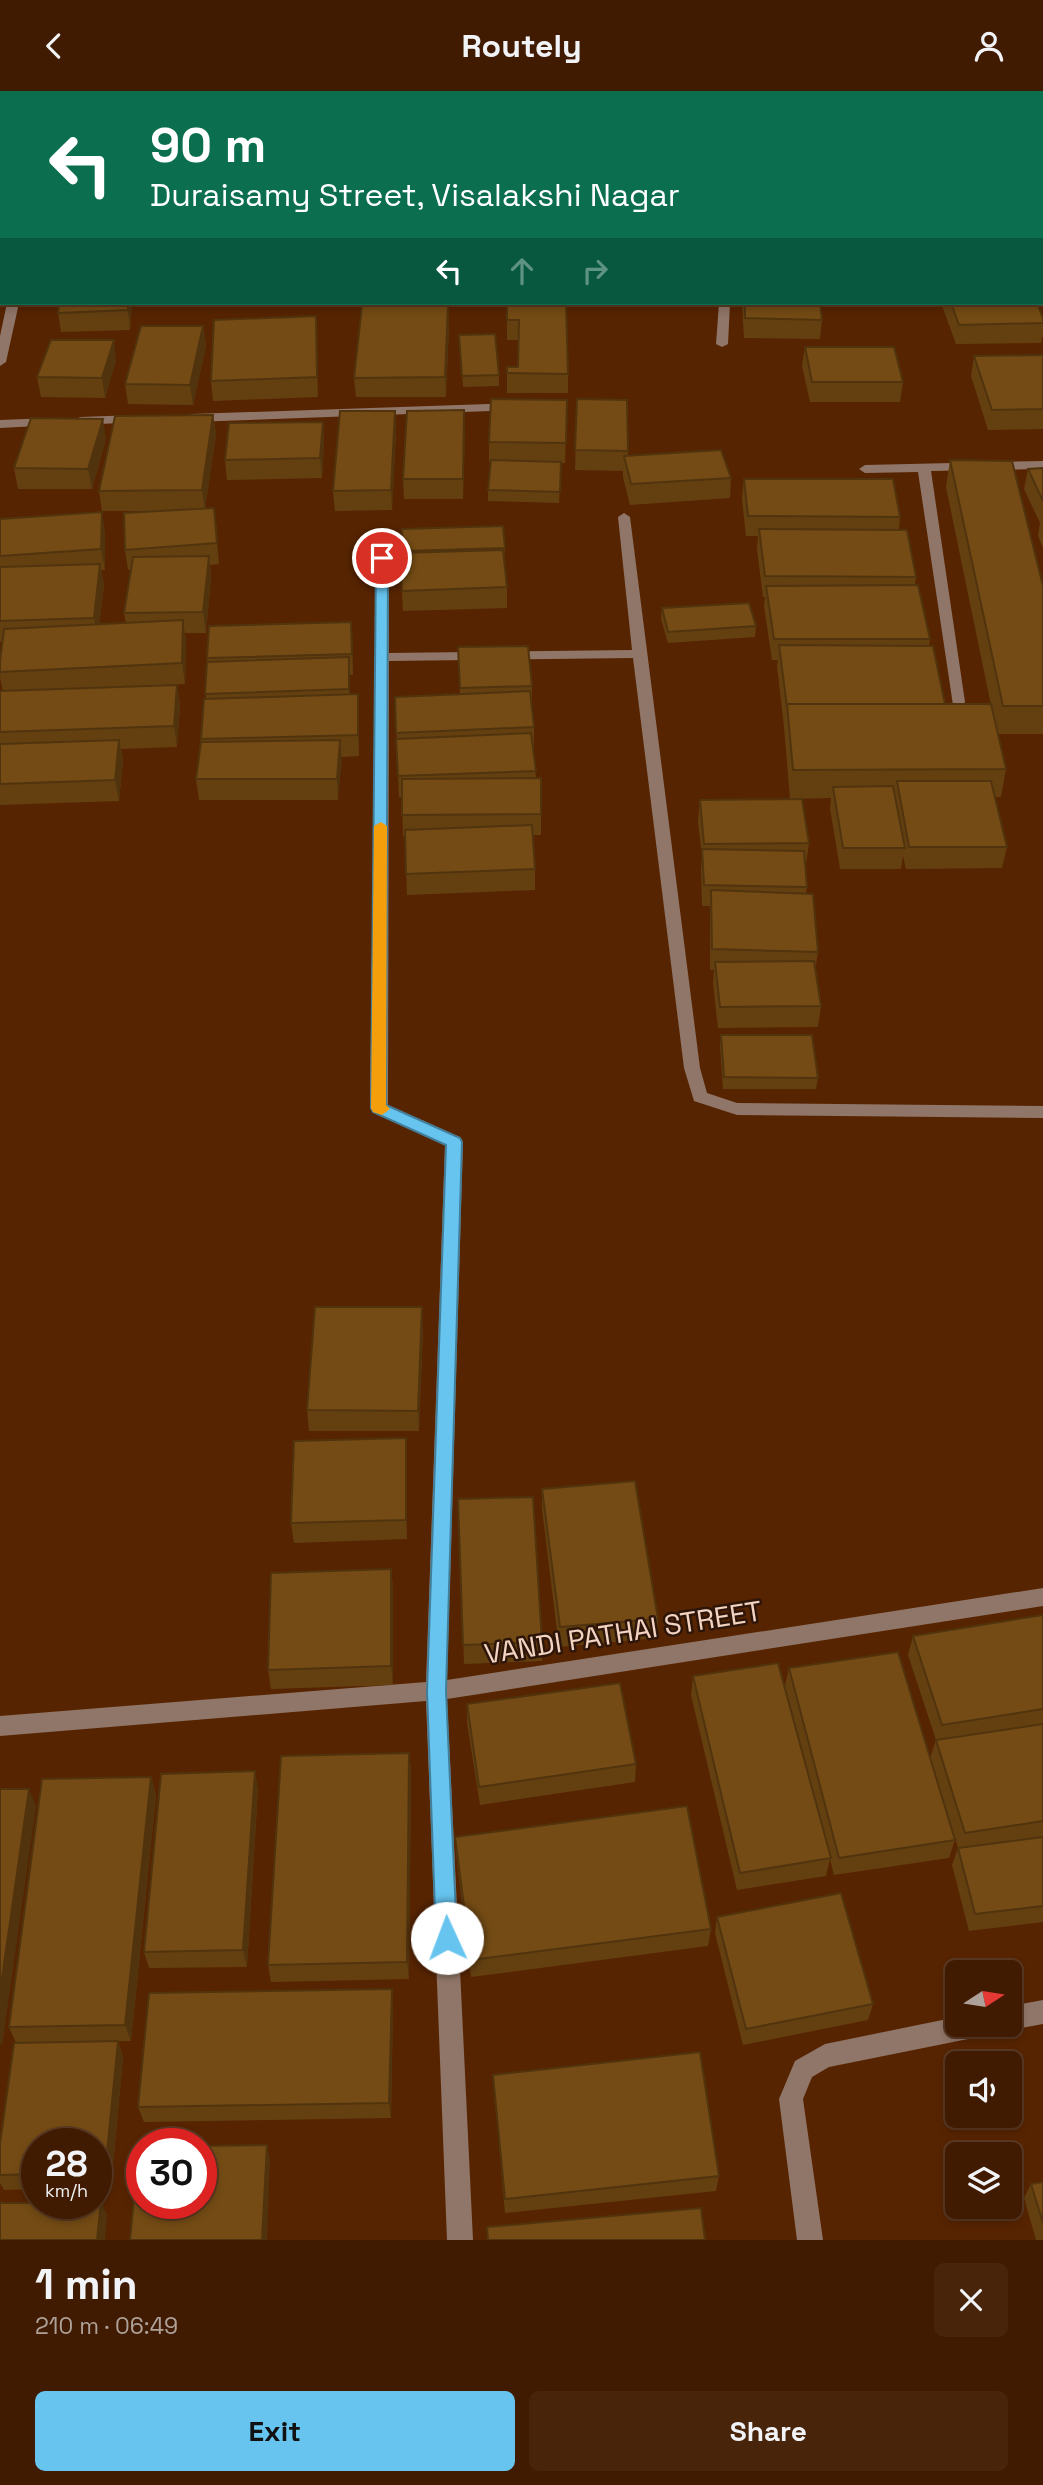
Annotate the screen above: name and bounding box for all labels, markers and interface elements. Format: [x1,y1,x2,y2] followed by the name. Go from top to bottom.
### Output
[461,26,582,66] text: Routely
[35,27,73,65] icon: back
[970,27,1008,65] icon: person
[150,114,266,176] text: 90 m
[35,119,126,210] icon: left
[150,175,680,215] text: Duraisamy Street, Visalakshi Nagar
[430,252,468,290] icon: left
[503,252,541,290] icon: ahead
[576,252,614,290] icon: right
[352,528,412,588] pin
[363,539,401,577] icon: arrive
[482,1592,764,1672] street label: VANDI PATHAI STREET
[410,1901,484,1975] position arrow
[945,1960,1022,2037] north arrow
[945,1960,1022,2219] map controls
[945,2051,1022,2128] button: sound
[126,2128,217,2219] speed limit sign: 30
[46,2142,87,2186] text: 28
[945,2142,1022,2219] button: layers
[45,2179,88,2202] text: km/h
[35,2258,138,2311] text: 1 min
[934,2263,1008,2337] button: close
[35,2311,178,2341] text: 210 m · 06:49
[35,2391,515,2471] button: Exit
[529,2391,1008,2471] button: Share

